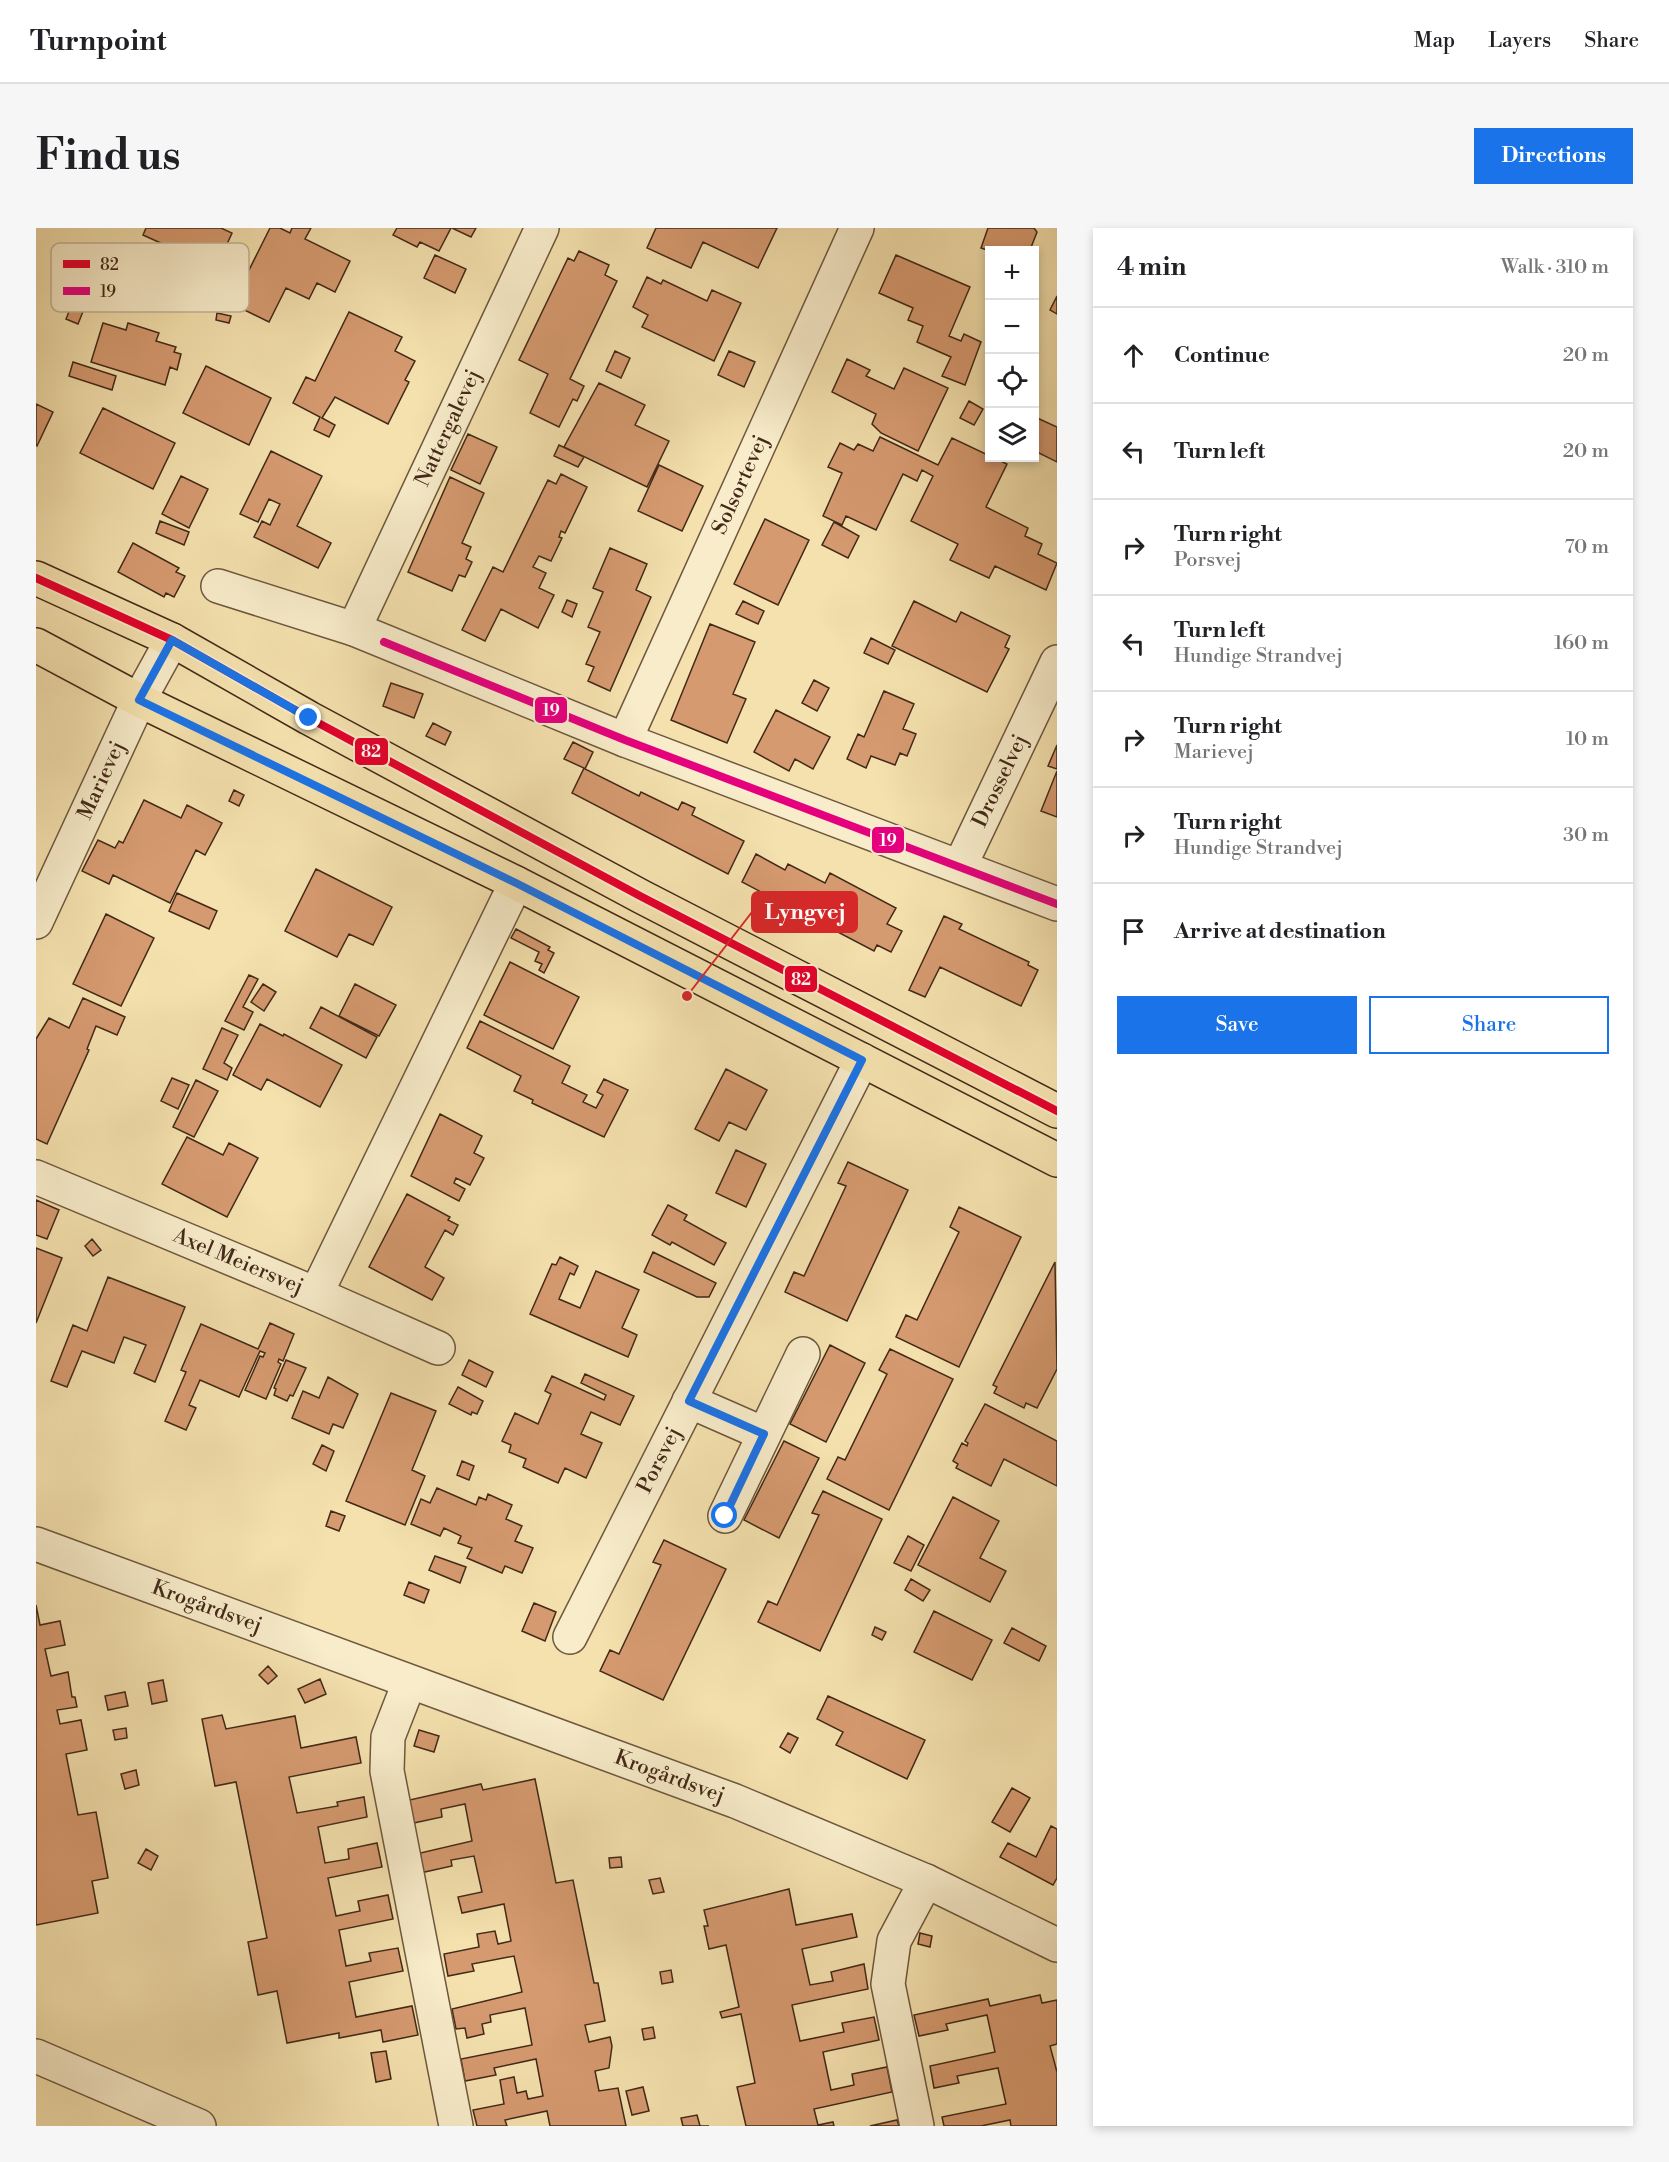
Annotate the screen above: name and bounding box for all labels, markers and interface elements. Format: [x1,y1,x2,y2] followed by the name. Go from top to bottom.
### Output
[30,24,166,59] text: Turnpoint
[1414,28,1455,54] text: Map
[1488,28,1551,54] text: Layers
[1584,28,1639,54] text: Share
[1474,128,1633,184] button: Directions
[36,130,180,183] text: Find us
[51,243,249,312] legend
[985,246,1039,462] map controls
[985,246,1039,300] button: +
[1117,251,1187,283] text: 4 min
[100,255,119,275] text: 82
[1501,255,1609,280] text: Walk · 310 m
[100,282,116,302] text: 19
[985,300,1039,354] button: −
[1117,339,1150,372] icon: ahead
[1174,342,1270,369] text: Continue
[1563,343,1609,368] text: 20 m
[985,354,1039,408] button: locate
[410,365,487,491] street label: Nattergalevej
[985,408,1039,462] button: layers
[707,431,774,539] street label: Solsortevej
[1117,435,1150,468] icon: left
[1174,438,1265,465] text: Turn left
[1563,439,1609,464] text: 20 m
[1174,521,1282,548] text: Turn right
[1117,531,1150,564] icon: right
[1565,535,1609,560] text: 70 m
[1174,548,1242,573] text: Porsvej
[1174,617,1265,644] text: Turn left
[1117,627,1150,660] icon: left
[1554,631,1609,656] text: 160 m
[1174,644,1343,669] text: Hundige Strandvej
[534,696,568,724] line badge: 19
[542,701,560,721] text: 19
[295,704,321,730] route end
[1174,713,1282,740] text: Turn right
[1117,723,1150,756] icon: right
[1566,727,1609,752] text: 10 m
[967,730,1034,832] street label: Drosselvej
[72,737,131,824] street label: Marievej
[354,737,389,766] line badge: 82
[1174,740,1254,765] text: Marievej
[361,742,381,762] text: 82
[1174,809,1282,836] text: Turn right
[1117,819,1150,852] icon: right
[1563,823,1609,848] text: 30 m
[871,826,905,854] line badge: 19
[879,831,897,851] text: 19
[1174,836,1343,861] text: Hundige Strandvej
[752,892,857,932] callout: Lyngvej
[765,899,845,926] text: Lyngvej
[1117,915,1150,948] icon: arrive
[1174,918,1386,945] text: Arrive at destination
[784,965,818,993] line badge: 82
[791,970,811,990] text: 82
[1117,996,1357,1054] button: Save
[1369,996,1609,1054] button: Share
[168,1222,307,1300] street label: Axel Meiersvej
[632,1423,687,1498] street label: Porsvej
[711,1502,737,1528] route start
[148,1575,266,1639] street label: Krogårdsvej
[611,1745,728,1809] street label: Krogårdsvej

